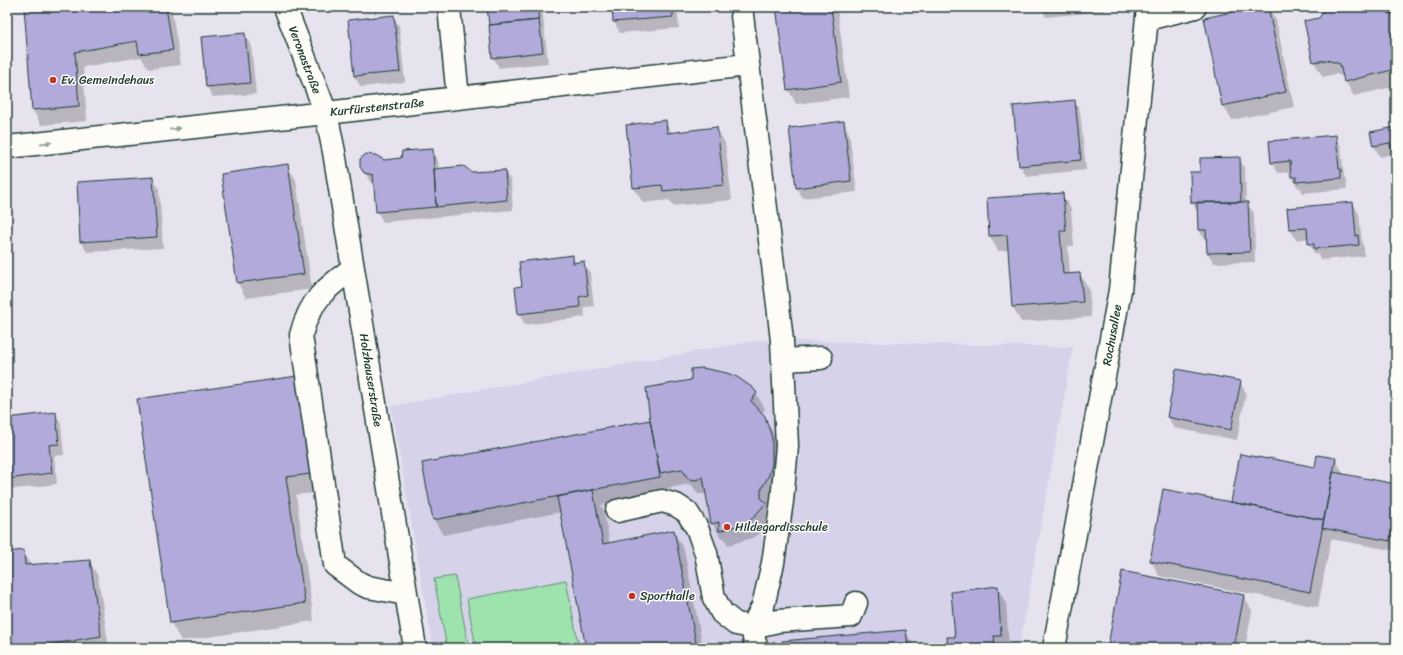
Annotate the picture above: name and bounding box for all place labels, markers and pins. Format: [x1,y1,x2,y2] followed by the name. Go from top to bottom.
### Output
[61,69,154,91] place label: Ev. Gemeindehaus
[48,75,58,85] marker: Ev. Gemeindehaus
[735,516,828,538] place label: Hildegardisschule
[722,522,732,532] marker: Hildegardisschule
[640,585,695,607] place label: Sporthalle
[627,591,637,601] marker: Sporthalle

